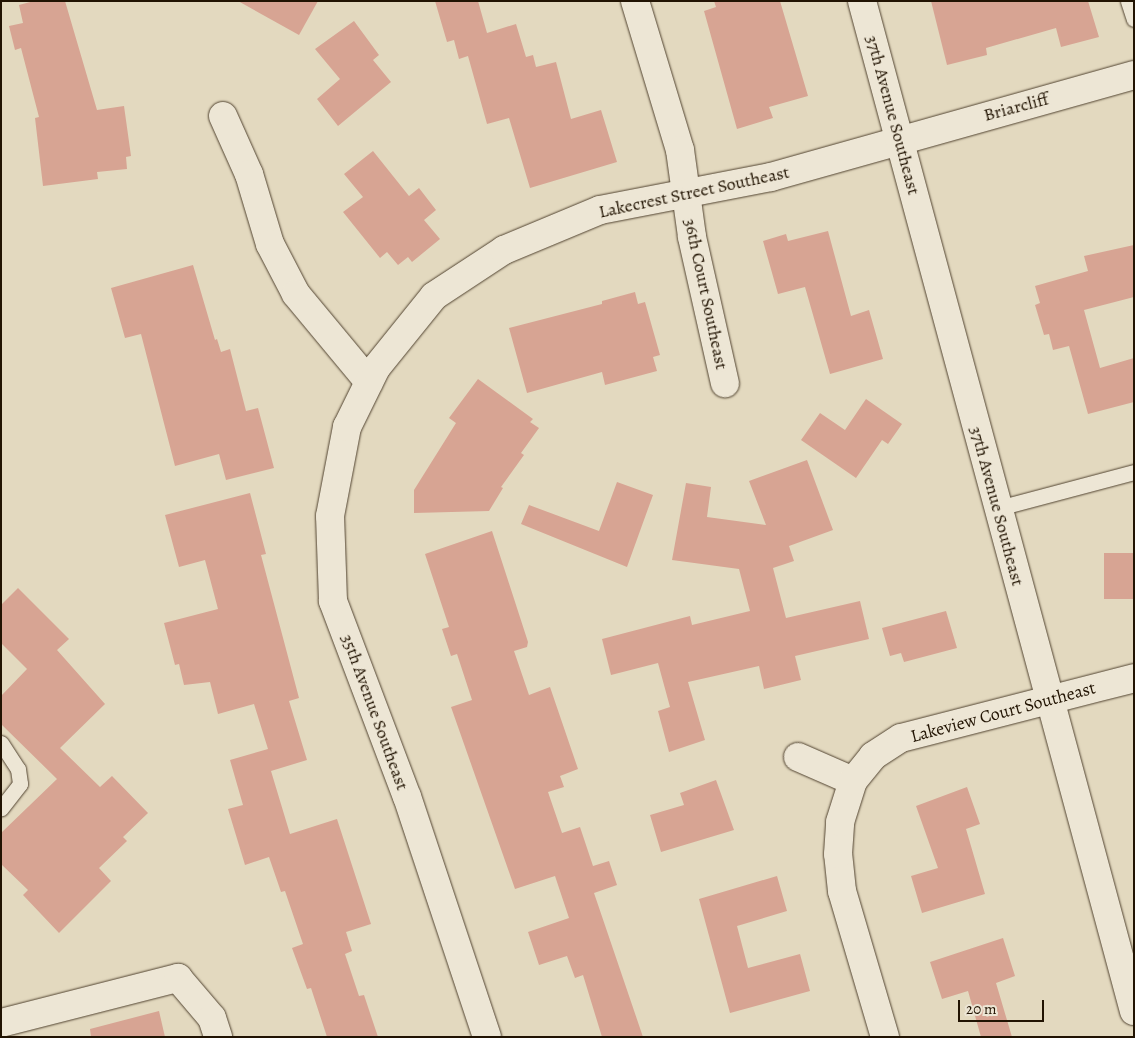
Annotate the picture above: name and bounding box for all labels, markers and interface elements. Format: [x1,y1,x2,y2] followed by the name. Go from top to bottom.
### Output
[861,33,925,197] street label: 37th Avenue Southeast
[981,88,1051,126] street label: Briarcliff
[597,161,791,223] street label: Lakecrest Street Southeast
[679,216,733,372] street label: 36th Court Southeast
[965,424,1029,588] street label: 37th Avenue Southeast
[337,631,413,793] street label: 35th Avenue Southeast
[908,677,1098,747] street label: Lakeview Court Southeast
[960,990,1046,1022] scale bar
[966,999,997,1019] text: 20 m

